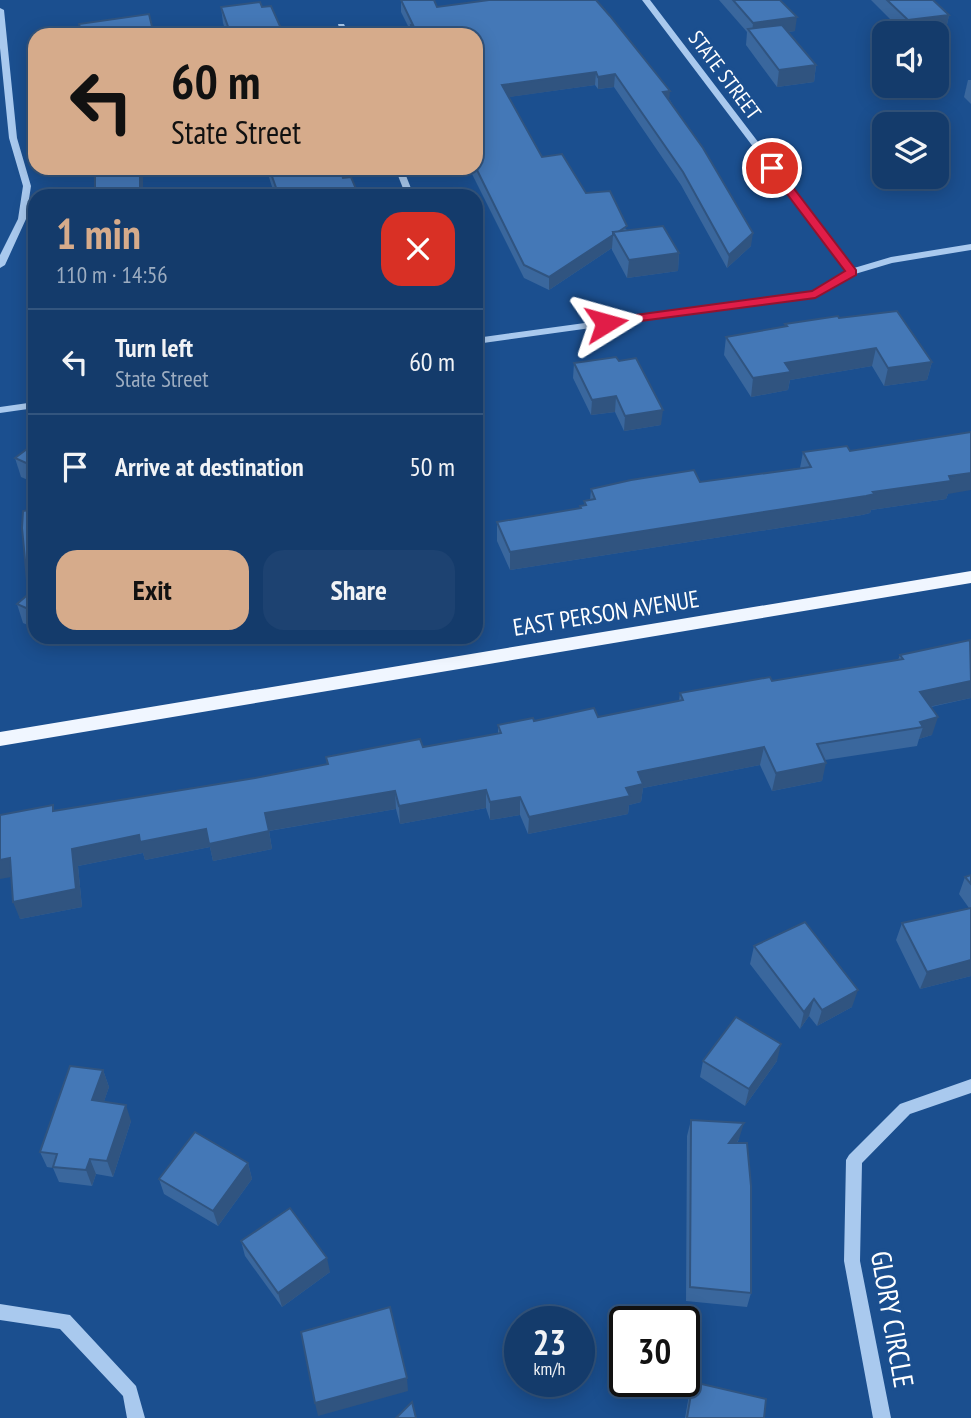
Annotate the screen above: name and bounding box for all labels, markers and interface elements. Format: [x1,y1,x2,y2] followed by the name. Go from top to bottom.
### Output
[872,21,949,189] map controls
[872,21,949,98] button: sound
[683,25,768,125] street label: STATE STREET
[171,49,260,113] text: 60 m
[56,56,147,147] icon: left
[171,111,301,153] text: State Street
[872,112,949,189] button: layers
[742,138,802,198] pin
[753,149,791,187] icon: arrive
[56,206,141,261] text: 1 min
[381,212,455,286] button: close
[56,260,168,289] text: 110 m · 14:56
[569,286,643,360] position arrow
[115,331,193,364] text: Turn left
[56,343,94,381] icon: left
[409,345,455,378] text: 60 m
[115,364,209,393] text: State Street
[56,448,94,486] icon: arrive
[115,450,304,483] text: Arrive at destination
[409,450,455,483] text: 50 m
[56,550,249,630] button: Exit
[263,550,455,630] button: Share
[511,583,701,643] street label: EAST PERSON AVENUE
[863,1248,923,1390] street label: GLORY CIRCLE
[609,1306,700,1397] speed limit sign: 30
[533,1319,566,1365] text: 23
[534,1357,565,1380] text: km/h

